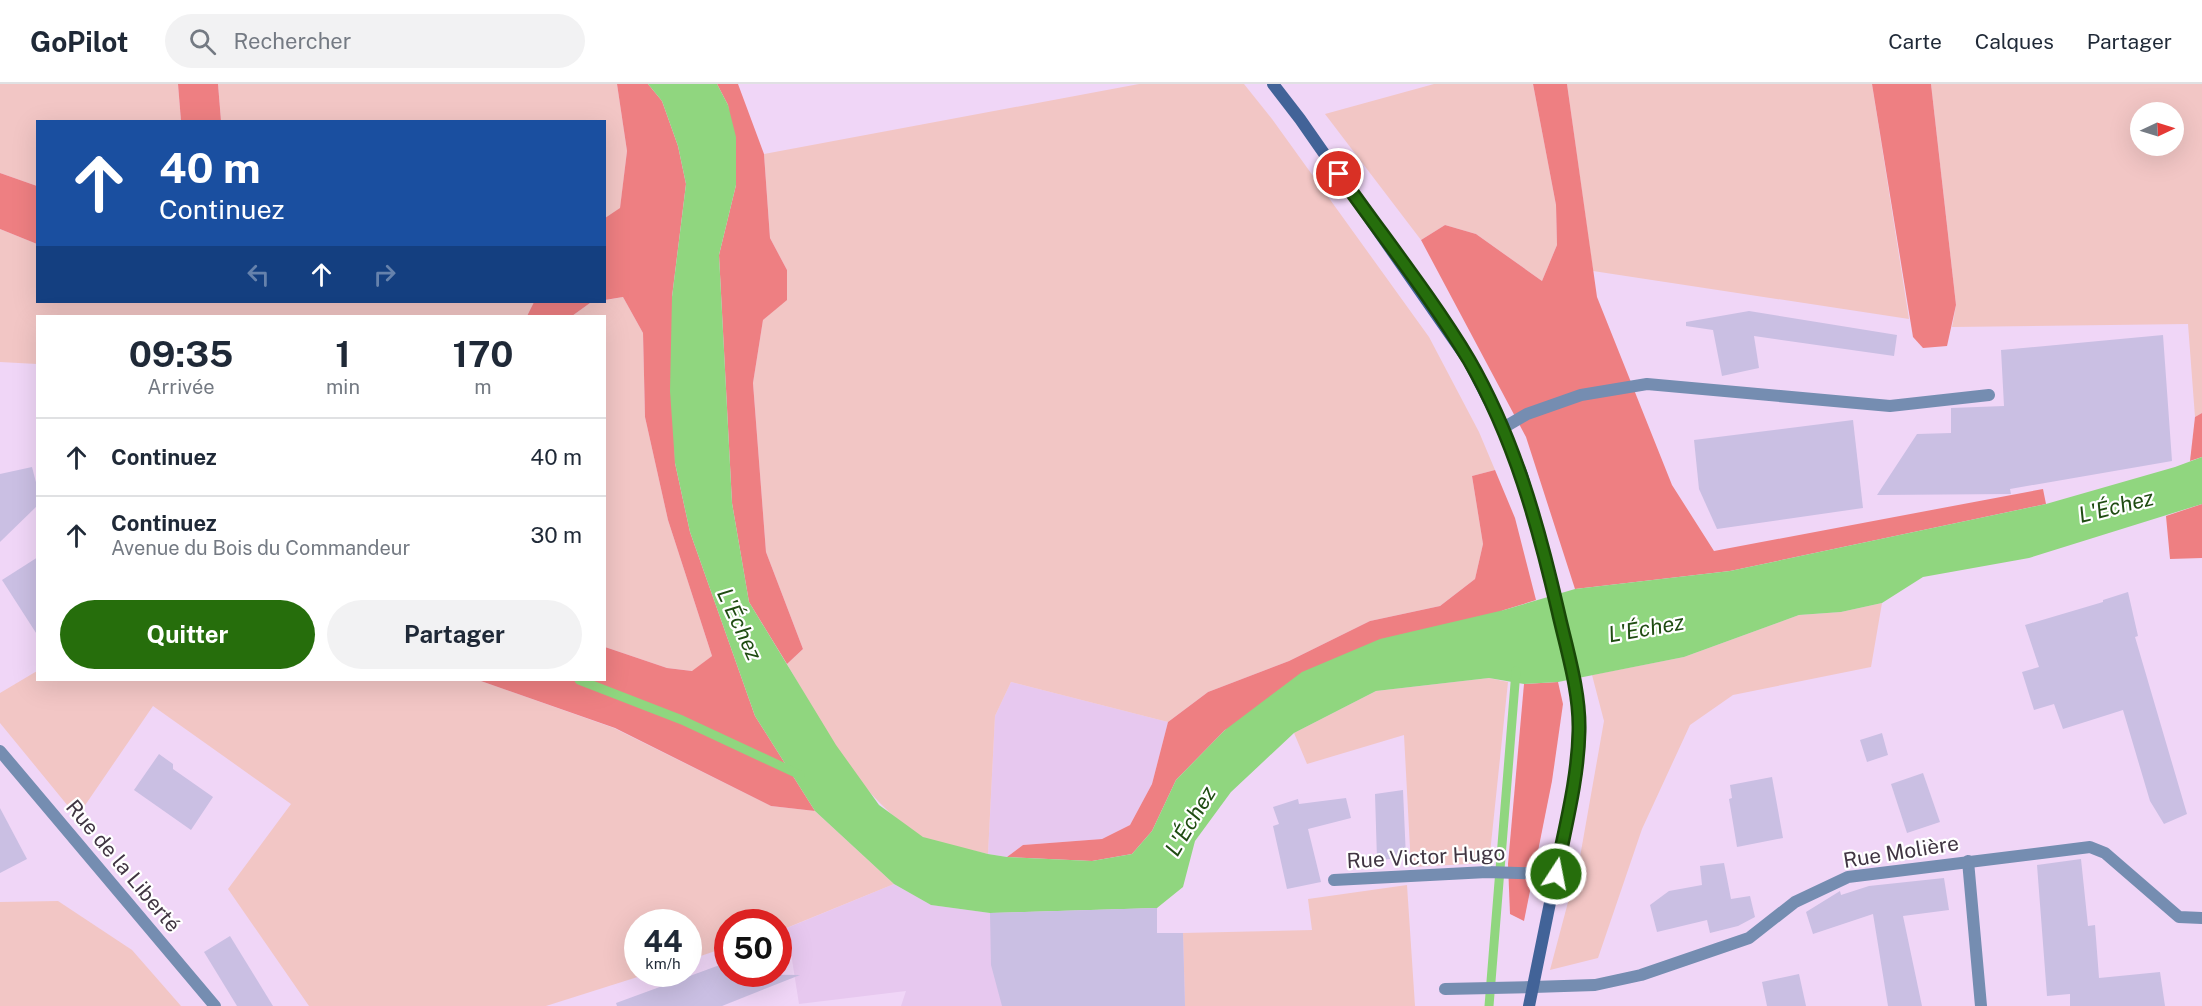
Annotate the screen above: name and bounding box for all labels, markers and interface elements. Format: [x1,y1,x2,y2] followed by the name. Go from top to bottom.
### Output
[165,14,585,68] search box
[30,25,129,58] text: GoPilot
[186,25,219,58] icon: search
[234,28,351,54] text: Rechercher
[1888,29,1942,54] text: Carte
[1975,29,2054,54] text: Calques
[2087,29,2172,54] text: Partager
[2130,102,2184,156] north arrow
[2130,102,2184,156] map controls
[159,143,261,192] text: 40 m
[60,144,138,222] icon: ahead
[1313,148,1364,199] pin
[1322,157,1355,190] icon: arrive
[159,193,284,225] text: Continuez
[242,258,275,291] icon: left
[305,258,338,291] icon: ahead
[368,258,401,291] icon: right
[129,333,233,375] text: 09:35
[335,333,351,375] text: 1
[453,333,513,375] text: 170
[147,375,215,399] text: Arrivée
[326,375,360,399] text: min
[474,375,492,399] text: m
[60,441,93,474] icon: ahead
[111,444,217,470] text: Continuez
[530,444,582,470] text: 40 m
[2076,484,2157,528] water label: L'Échez
[111,510,217,536] text: Continuez
[60,519,93,552] icon: ahead
[530,522,582,548] text: 30 m
[111,536,410,560] text: Avenue du Bois du Commandeur
[712,584,768,665] water label: L'Échez
[60,600,315,669] button: Quitter
[327,600,582,669] button: Partager
[1606,608,1687,647] water label: L'Échez
[1159,781,1221,860] water label: L'Échez
[61,795,186,937] street label: Rue de la Liberté
[1841,830,1961,873] street label: Rue Molière
[1346,840,1506,873] street label: Rue Victor Hugo
[1524,842,1588,906] position arrow
[714,909,792,987] speed limit sign: 50
[643,923,683,959] text: 44
[645,955,681,972] text: km/h

